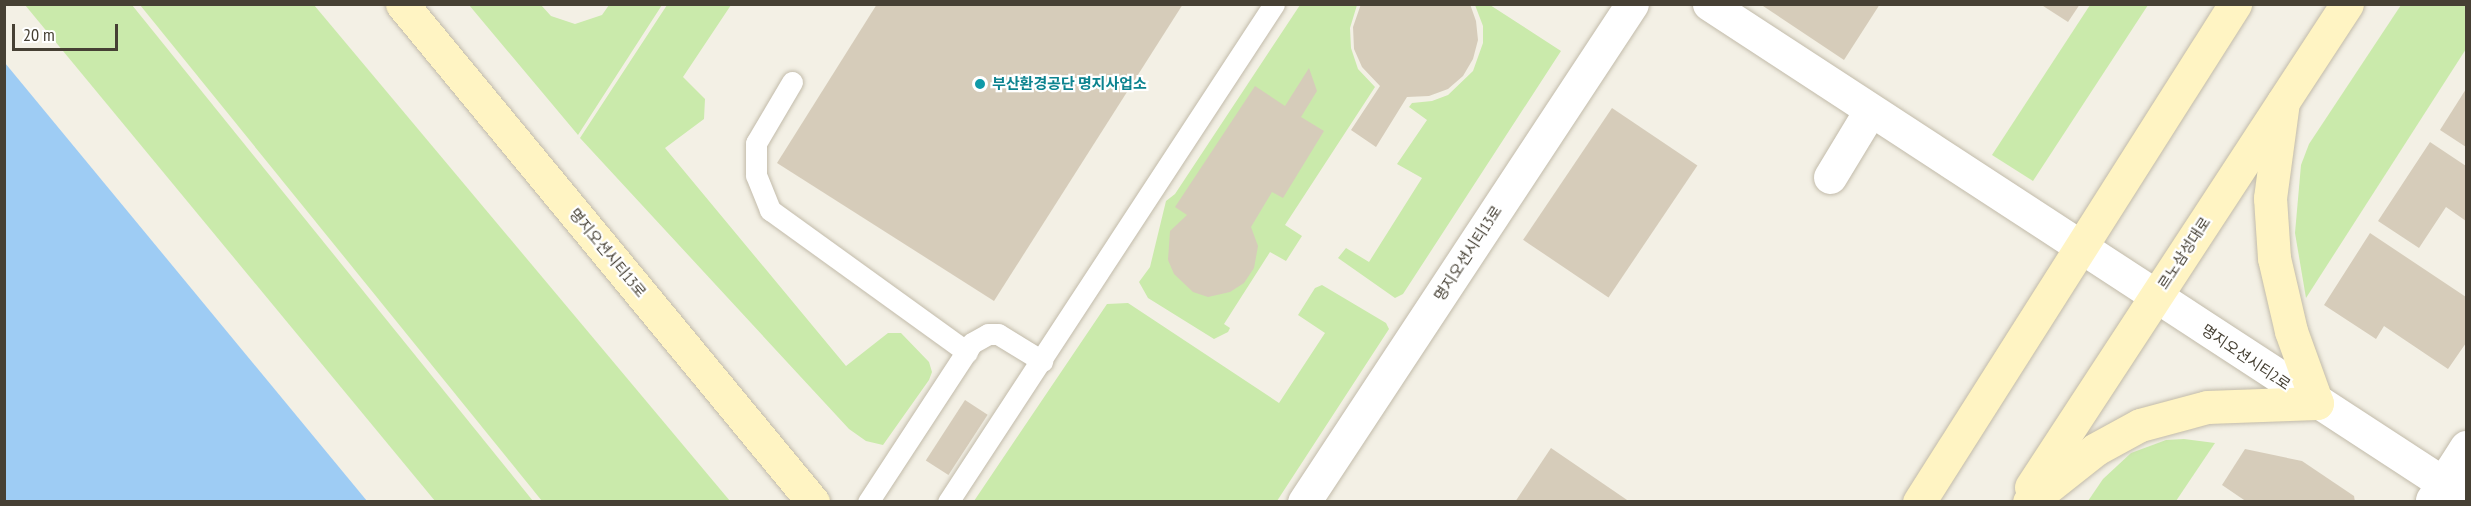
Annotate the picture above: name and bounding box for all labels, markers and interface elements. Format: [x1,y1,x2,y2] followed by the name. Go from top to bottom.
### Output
[15,12,122,50] scale bar
[23,23,55,46] text: 20 m
[992,75,1147,93] place label: 부산환경공단 명지사업소
[973,77,987,91] marker: 부산환경공단 명지사업소
[1430,202,1506,304] street label: 명지오션시티13로
[566,205,650,301] street label: 명지오션시티13로
[2154,213,2214,293] street label: 르노삼성대로
[2198,321,2294,393] street label: 명지오션시티2로

